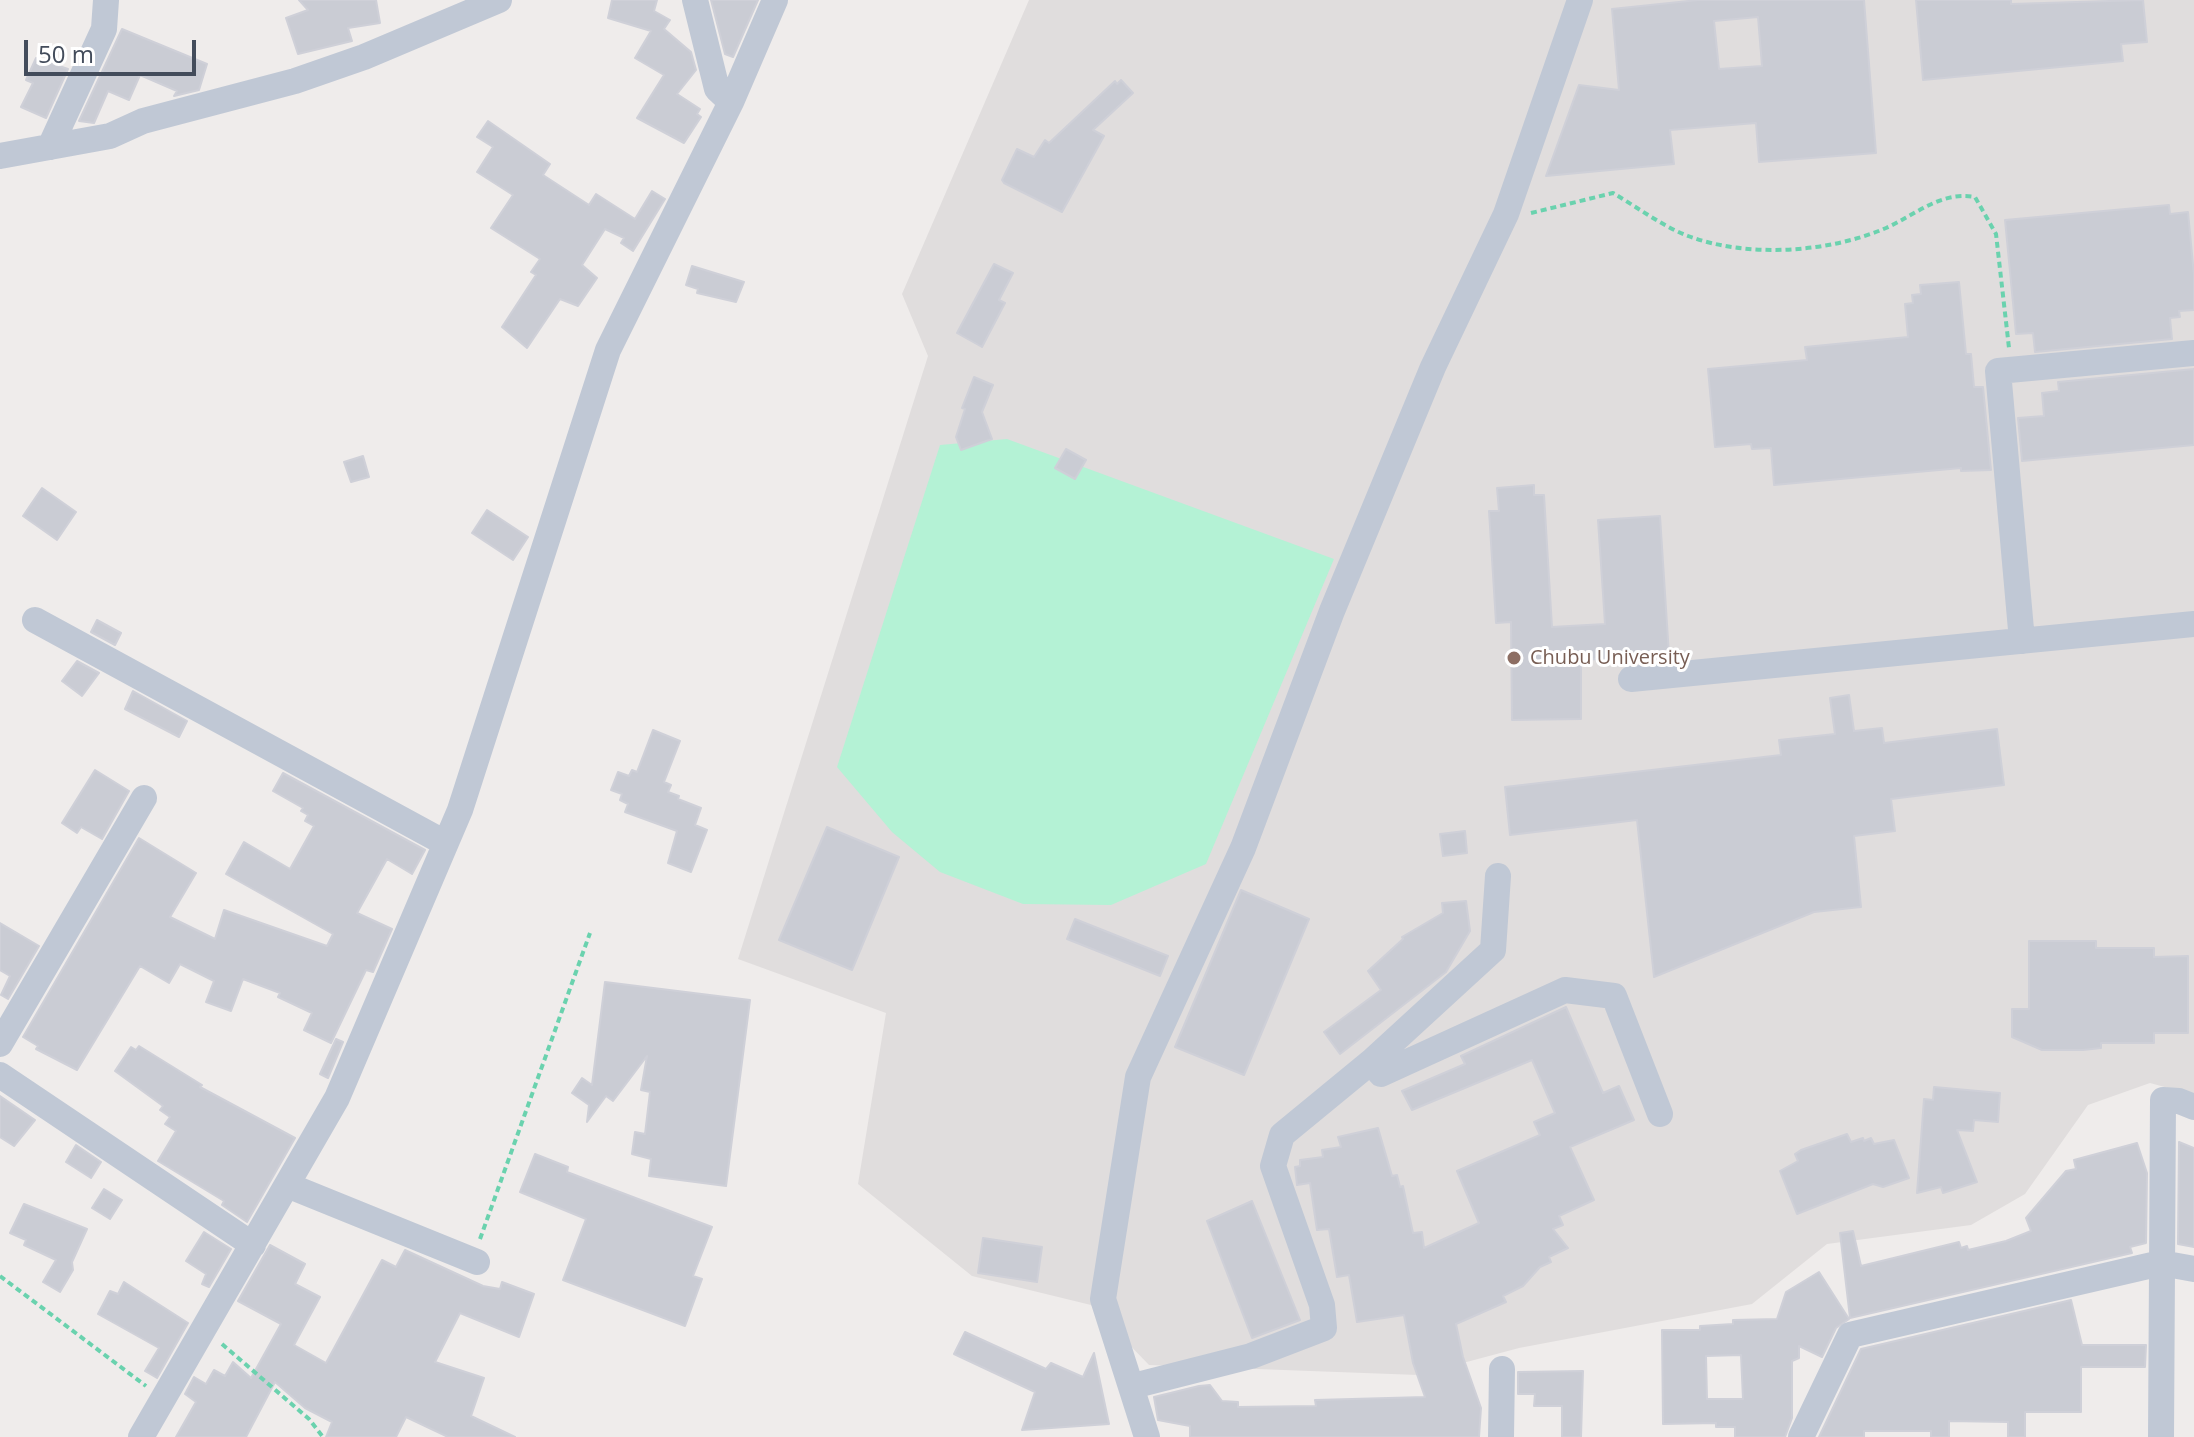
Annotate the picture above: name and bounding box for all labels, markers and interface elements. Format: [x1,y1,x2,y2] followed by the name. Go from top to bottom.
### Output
[28,24,200,74] scale bar
[38,37,94,70] text: 50 m
[1530,646,1690,670] place label: Chubu University
[1505,649,1523,667] marker: Chubu University

